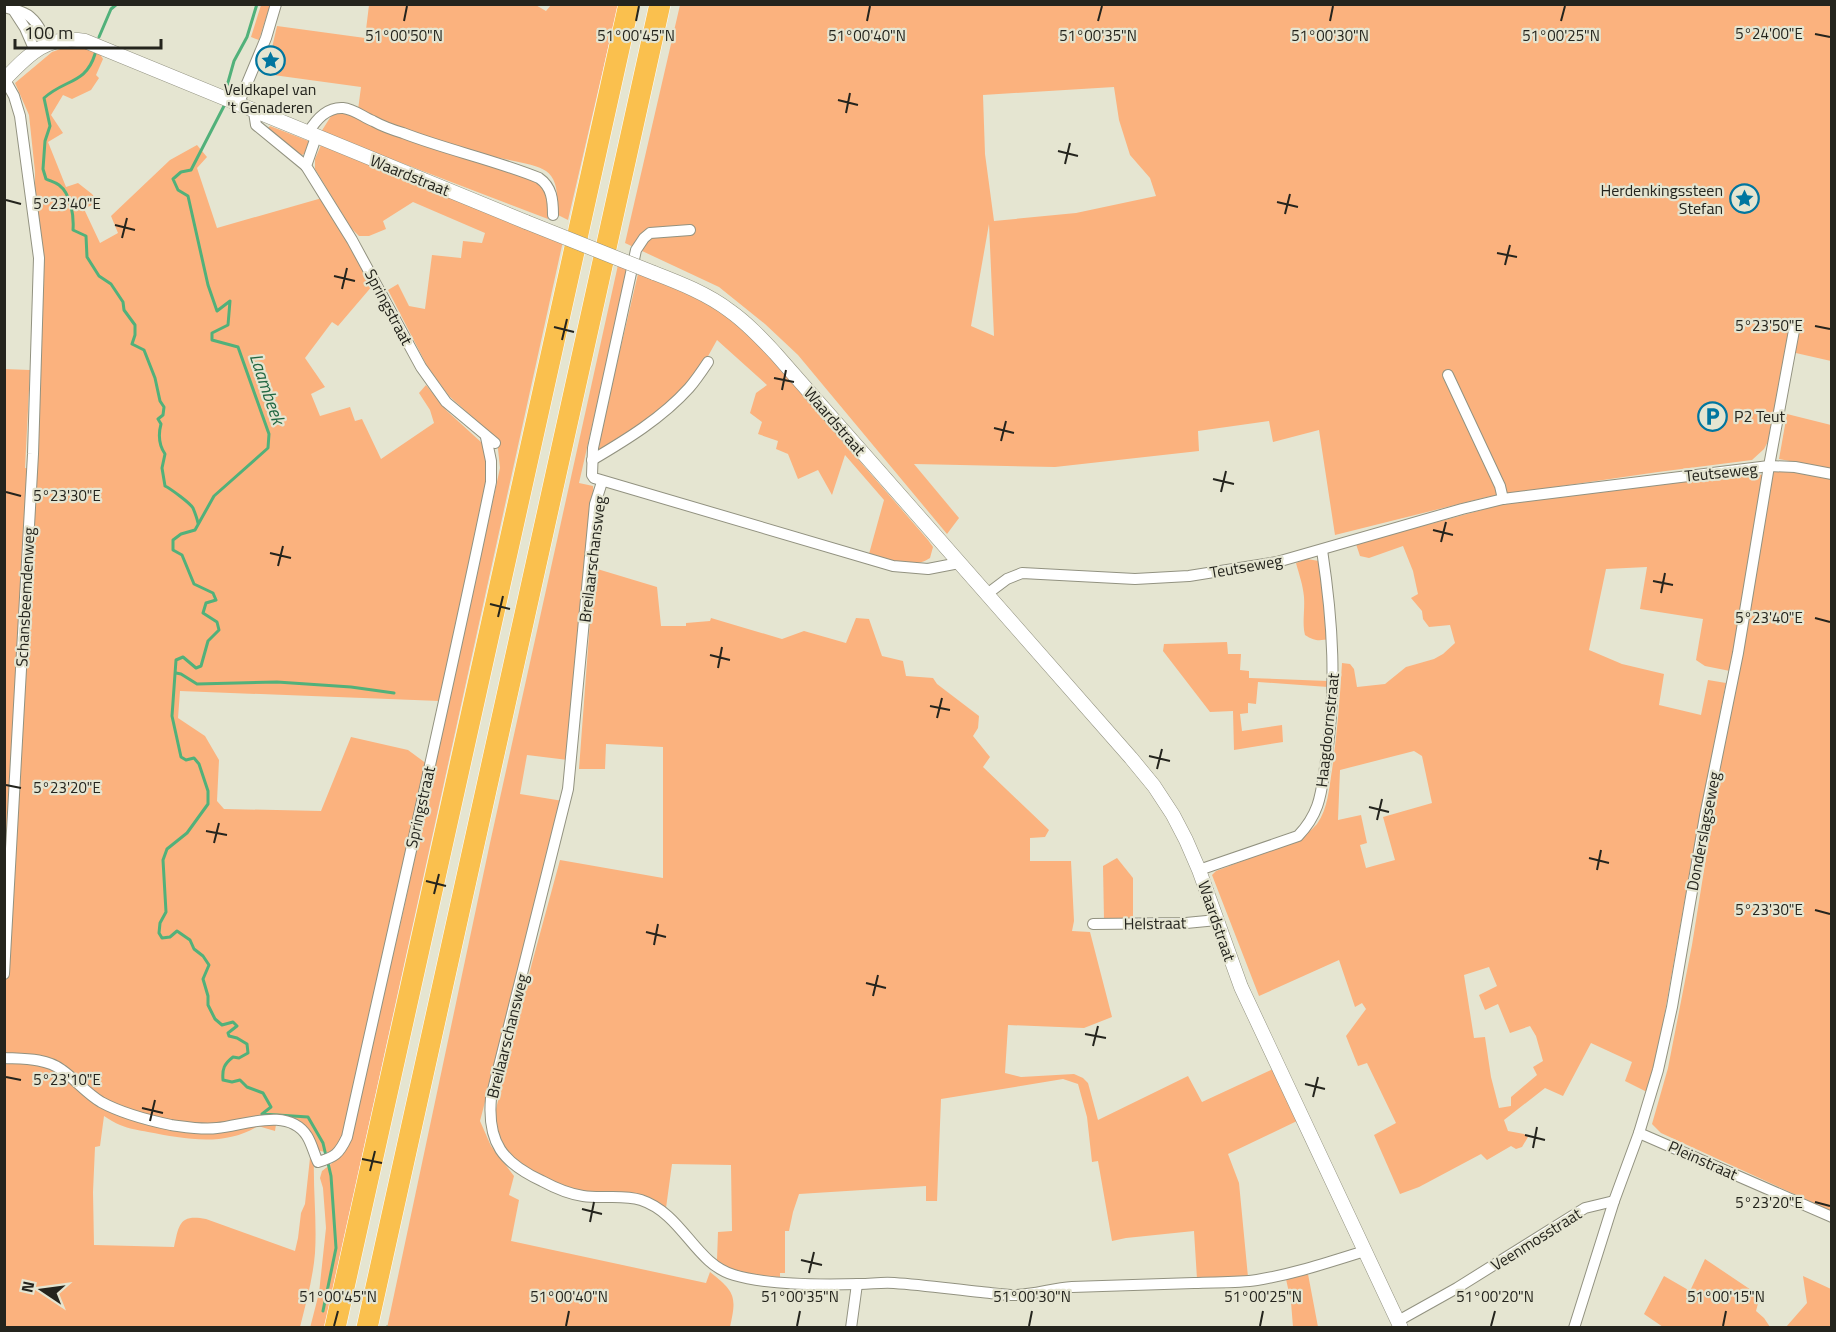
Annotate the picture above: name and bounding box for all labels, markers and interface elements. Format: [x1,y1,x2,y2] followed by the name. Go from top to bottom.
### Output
[15,12,160,50] scale bar
[24,19,73,46] text: 100 m
[1735,22,1803,45] text: 5°24'00"E
[365,24,443,47] text: 51°00'50"N
[597,24,675,47] text: 51°00'45"N
[828,24,906,47] text: 51°00'40"N
[1059,24,1137,47] text: 51°00'35"N
[1291,24,1369,47] text: 51°00'30"N
[1522,24,1600,47] text: 51°00'25"N
[254,45,286,77] place icon: Veldkapel van 't Genaderen
[224,77,316,119] place label: Veldkapel van 't Genaderen
[367,148,454,202] street label: Waardstraat
[1601,178,1723,220] place label: Herdenkingssteen Stefan
[1728,183,1760,215] place icon: Herdenkingssteen Stefan
[33,192,101,215] text: 5°23'40"E
[359,265,419,350] street label: Springstraat
[1735,314,1803,337] text: 5°23'50"E
[243,350,293,430] water label: Laambeek
[798,381,872,461] street label: Waardstraat
[1697,400,1729,432] parking icon: P2 Teut
[1734,404,1786,428] place label: P2 Teut
[1683,456,1759,488] street label: Teutseweg
[33,484,101,507] text: 5°23'30"E
[572,494,612,624] street label: Breilaarschansweg
[9,527,41,667] street label: Schansbeemdenweg
[1208,548,1284,584] street label: Teutseweg
[1735,606,1803,629] text: 5°23'40"E
[1309,671,1345,788] street label: Haagdoornstraat
[399,763,441,850] street label: Springstraat
[1680,769,1726,893] street label: Donderslagseweg
[33,776,101,799] text: 5°23'20"E
[1192,877,1242,965] street label: Waardstraat
[1735,898,1803,921] text: 5°23'30"E
[1123,910,1187,936] street label: Helstraat
[480,971,534,1101] street label: Breilaarschansweg
[33,1068,101,1091] text: 5°23'10"E
[1664,1134,1742,1186] street label: Pleinstraat
[1735,1191,1803,1214] text: 5°23'20"E
[1486,1201,1586,1276] street label: Veenmosstraat
[12,1260,72,1320] north arrow
[14,1279,40,1295] text: N
[299,1285,377,1308] text: 51°00'45"N
[530,1285,608,1308] text: 51°00'40"N
[761,1285,839,1308] text: 51°00'35"N
[993,1285,1071,1308] text: 51°00'30"N
[1224,1285,1302,1308] text: 51°00'25"N
[1456,1285,1534,1308] text: 51°00'20"N
[1687,1285,1765,1308] text: 51°00'15"N

